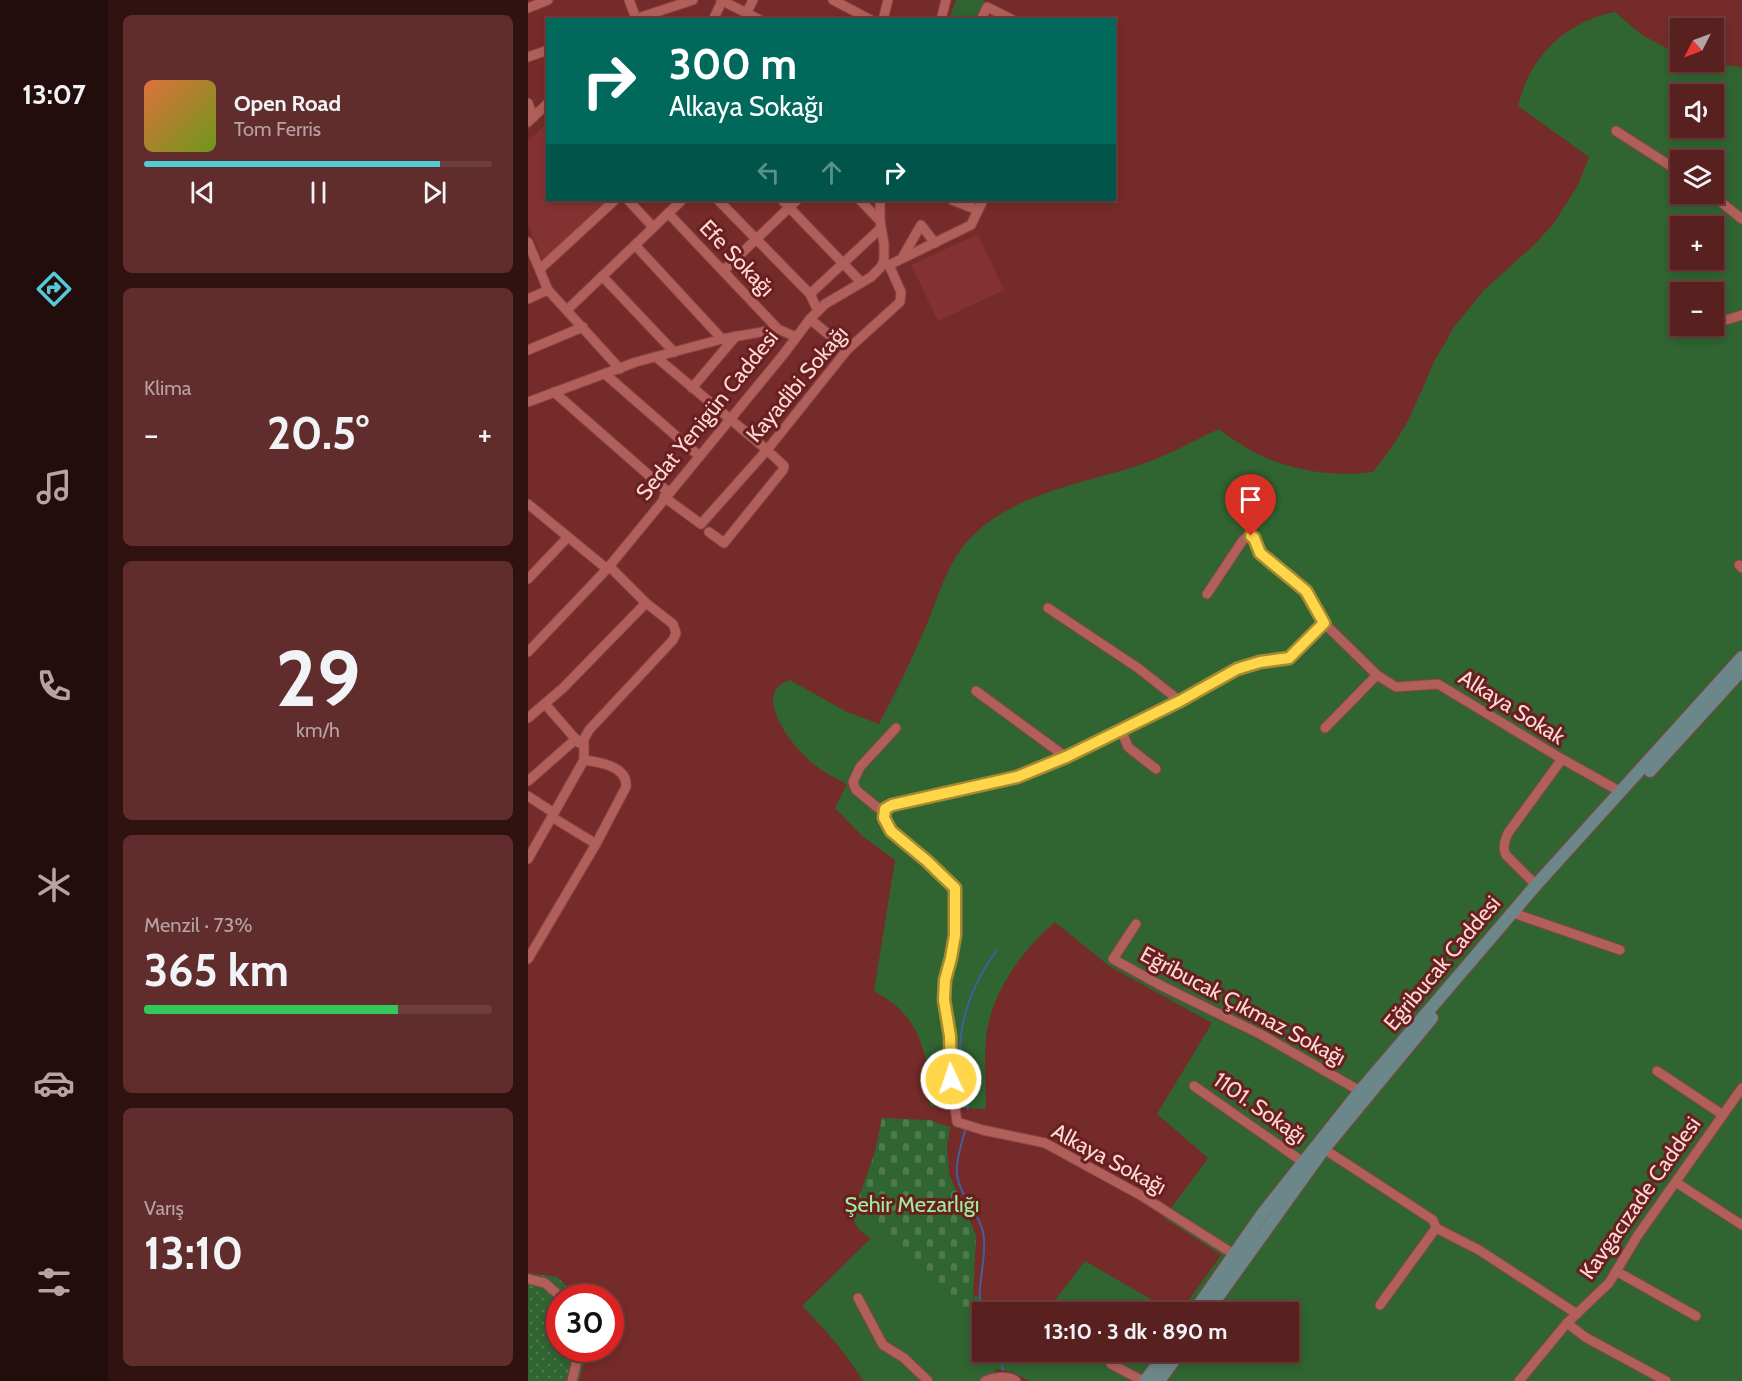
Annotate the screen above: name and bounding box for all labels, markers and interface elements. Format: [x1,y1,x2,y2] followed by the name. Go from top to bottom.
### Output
[1670,18,1724,72] north arrow
[1670,18,1724,336] map controls
[669,38,797,90] text: 300 m
[570,42,648,120] icon: right
[22,78,86,111] text: 13:07
[1670,84,1724,138] button: sound
[234,90,341,117] text: Open Road
[669,90,823,123] text: Alkaya Sokağı
[234,117,321,141] text: Tom Ferris
[1670,150,1724,204] button: layers
[752,156,785,189] icon: left
[815,156,848,189] icon: ahead
[878,156,911,189] icon: right
[186,176,219,209] icon: previous
[302,176,335,209] icon: pause
[418,176,451,209] icon: next
[694,214,780,302] street label: Efe Sokağı
[1670,216,1724,270] button: +
[33,268,75,310] icon: directions
[1670,282,1724,336] button: −
[740,320,854,448] street label: Kayadibi Sokağı
[630,324,784,506] street label: Sedat Yenigün Caddesi
[144,376,191,400] text: Klima
[267,406,369,460] text: 20.5°
[144,414,159,454] text: −
[477,414,492,454] text: +
[33,466,75,508] icon: music
[1225,474,1276,536] pin
[1234,483,1267,516] icon: arrive
[275,631,361,726] text: 29
[1454,664,1570,750] street label: Alkaya Sokak
[33,665,75,707] icon: phone
[296,718,340,742] text: km/h
[33,864,75,906] icon: climate
[1378,890,1506,1036] street label: Eğribucak Caddesi
[144,913,252,937] text: Menzil · 73%
[1136,940,1350,1072] street label: Eğribucak Çıkmaz Sokağı
[144,943,289,997] text: 365 km
[919,1047,983,1111] position arrow
[33,1062,75,1104] icon: car
[1208,1066,1312,1150] street label: 1101. Sokağı
[1574,1111,1706,1285] street label: Kavgacızade Caddesi
[1047,1118,1171,1200] street label: Alkaya Sokağı
[845,1191,979,1218] park label: Şehir Mezarlığı
[144,1196,184,1220] text: Varış
[144,1226,243,1280] text: 13:10
[33,1261,75,1303] icon: filters
[546,1284,624,1362] speed limit sign: 30
[1044,1318,1227,1345] text: 13:10 · 3 dk · 890 m

